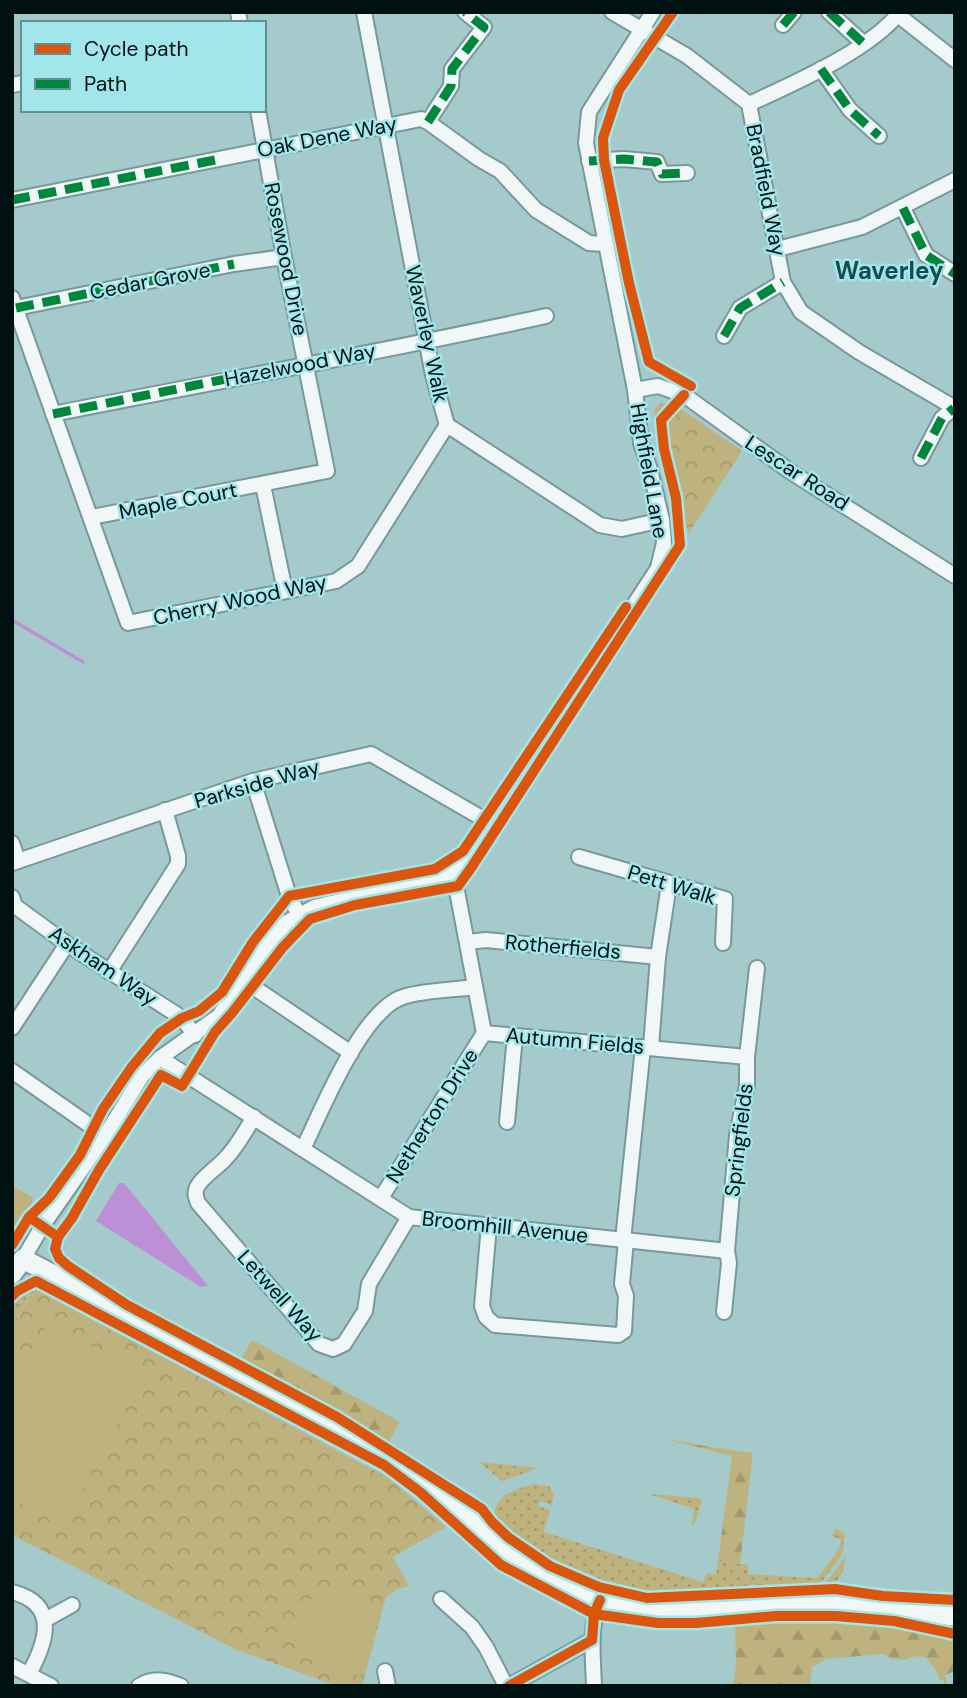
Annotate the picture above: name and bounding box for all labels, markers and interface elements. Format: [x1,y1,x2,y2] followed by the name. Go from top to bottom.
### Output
[21,21,266,112] legend
[84,35,189,63] text: Cycle path
[84,70,127,98] text: Path
[255,110,400,164] street label: Oak Dene Way
[739,121,793,259] street label: Bradfield Way
[257,180,315,338] street label: Rosewood Drive
[835,255,944,286] district label: Waverley
[87,256,213,306] street label: Cedar Grove
[399,263,455,406] street label: Waverley Walk
[222,337,378,393] street label: Hazelwood Way
[623,401,675,541] street label: Highfield Lane
[740,429,854,517] street label: Lescar Road
[116,476,240,526] street label: Maple Court
[151,568,330,632] street label: Cherry Wood Way
[191,753,323,815] street label: Parkside Way
[624,858,720,912] street label: Pett Walk
[43,919,163,1013] street label: Askham Way
[504,928,622,966] street label: Rotherfields
[505,1021,645,1061] street label: Autumn Fields
[379,1043,485,1189] street label: Netherton Drive
[718,1082,760,1198] street label: Springfields
[420,1204,590,1250] street label: Broomhill Avenue
[231,1244,329,1348] street label: Letwell Way

